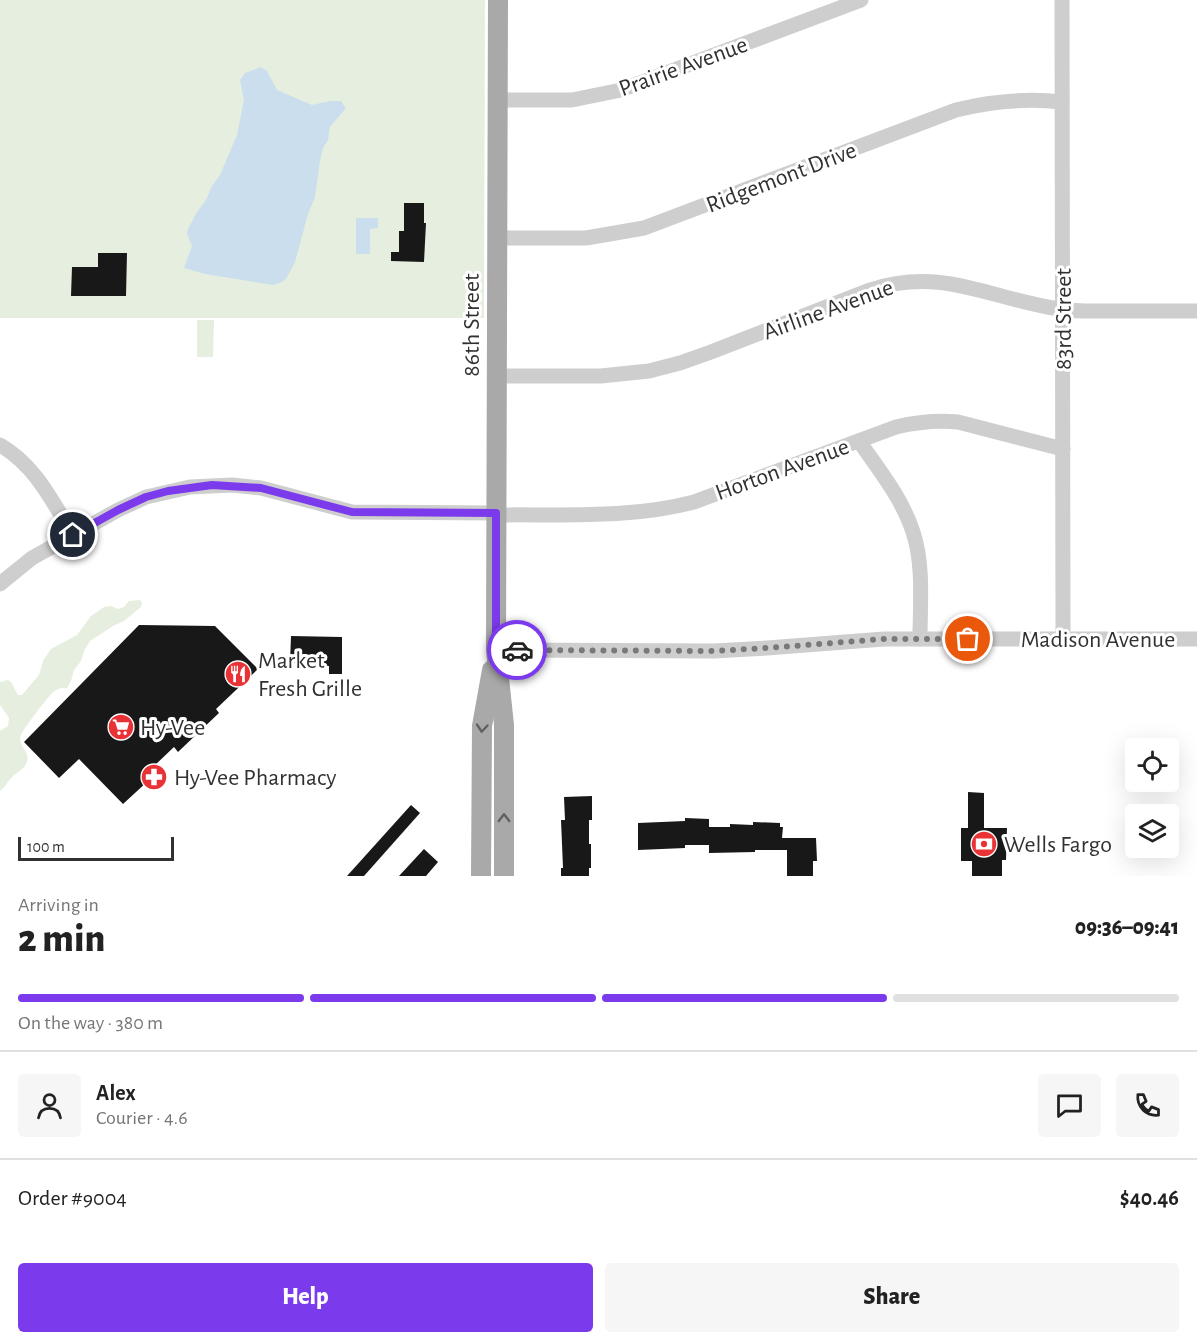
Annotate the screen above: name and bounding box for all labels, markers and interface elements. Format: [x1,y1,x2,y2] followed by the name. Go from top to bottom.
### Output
[616,33,751,101] street label: Prairie Avenue
[703,138,860,218] street label: Ridgemont Drive
[1052,268,1076,370] street label: 83rd Street
[460,273,484,377] street label: 86th Street
[760,275,897,345] street label: Airline Avenue
[712,435,852,505] street label: Horton Avenue
[47,509,98,560] pin
[56,518,89,551] icon: home
[942,613,993,664] pin
[487,620,547,680] courier
[951,622,984,655] icon: bag
[1021,628,1175,652] street label: Madison Avenue
[501,634,534,667] icon: car
[258,649,362,701] place label: Market Fresh Grille
[223,659,253,689] restaurant icon: Market Fresh Grille
[106,712,136,742] supermarket icon: Hy-Vee
[140,716,205,740] place label: Hy-Vee
[476,724,489,733] one-way arrow
[1125,738,1179,858] map controls
[1125,738,1179,792] button: locate
[139,762,169,792] pharmacy icon: Hy-Vee Pharmacy
[174,766,337,790] place label: Hy-Vee Pharmacy
[1125,804,1179,858] button: layers
[498,813,510,822] one-way arrow
[969,829,999,859] bank icon: Wells Fargo
[1004,833,1112,857] place label: Wells Fargo
[18,834,174,862] scale bar
[27,839,65,855] text: 100 m
[18,895,99,915] text: Arriving in
[1075,916,1179,938] text: 09:36–09:41
[18,920,105,959] text: 2 min
[18,1013,163,1033] text: On the way · 380 m
[18,1074,81,1137] button: person
[1038,1074,1101,1137] button: chat
[1116,1074,1179,1137] button: phone
[96,1082,136,1104] text: Alex
[96,1108,188,1128] text: Courier · 4.6
[18,1187,127,1209] text: Order #9004
[1120,1187,1179,1209] text: $40.46
[18,1263,593,1332] button: Help
[605,1263,1179,1332] button: Share

